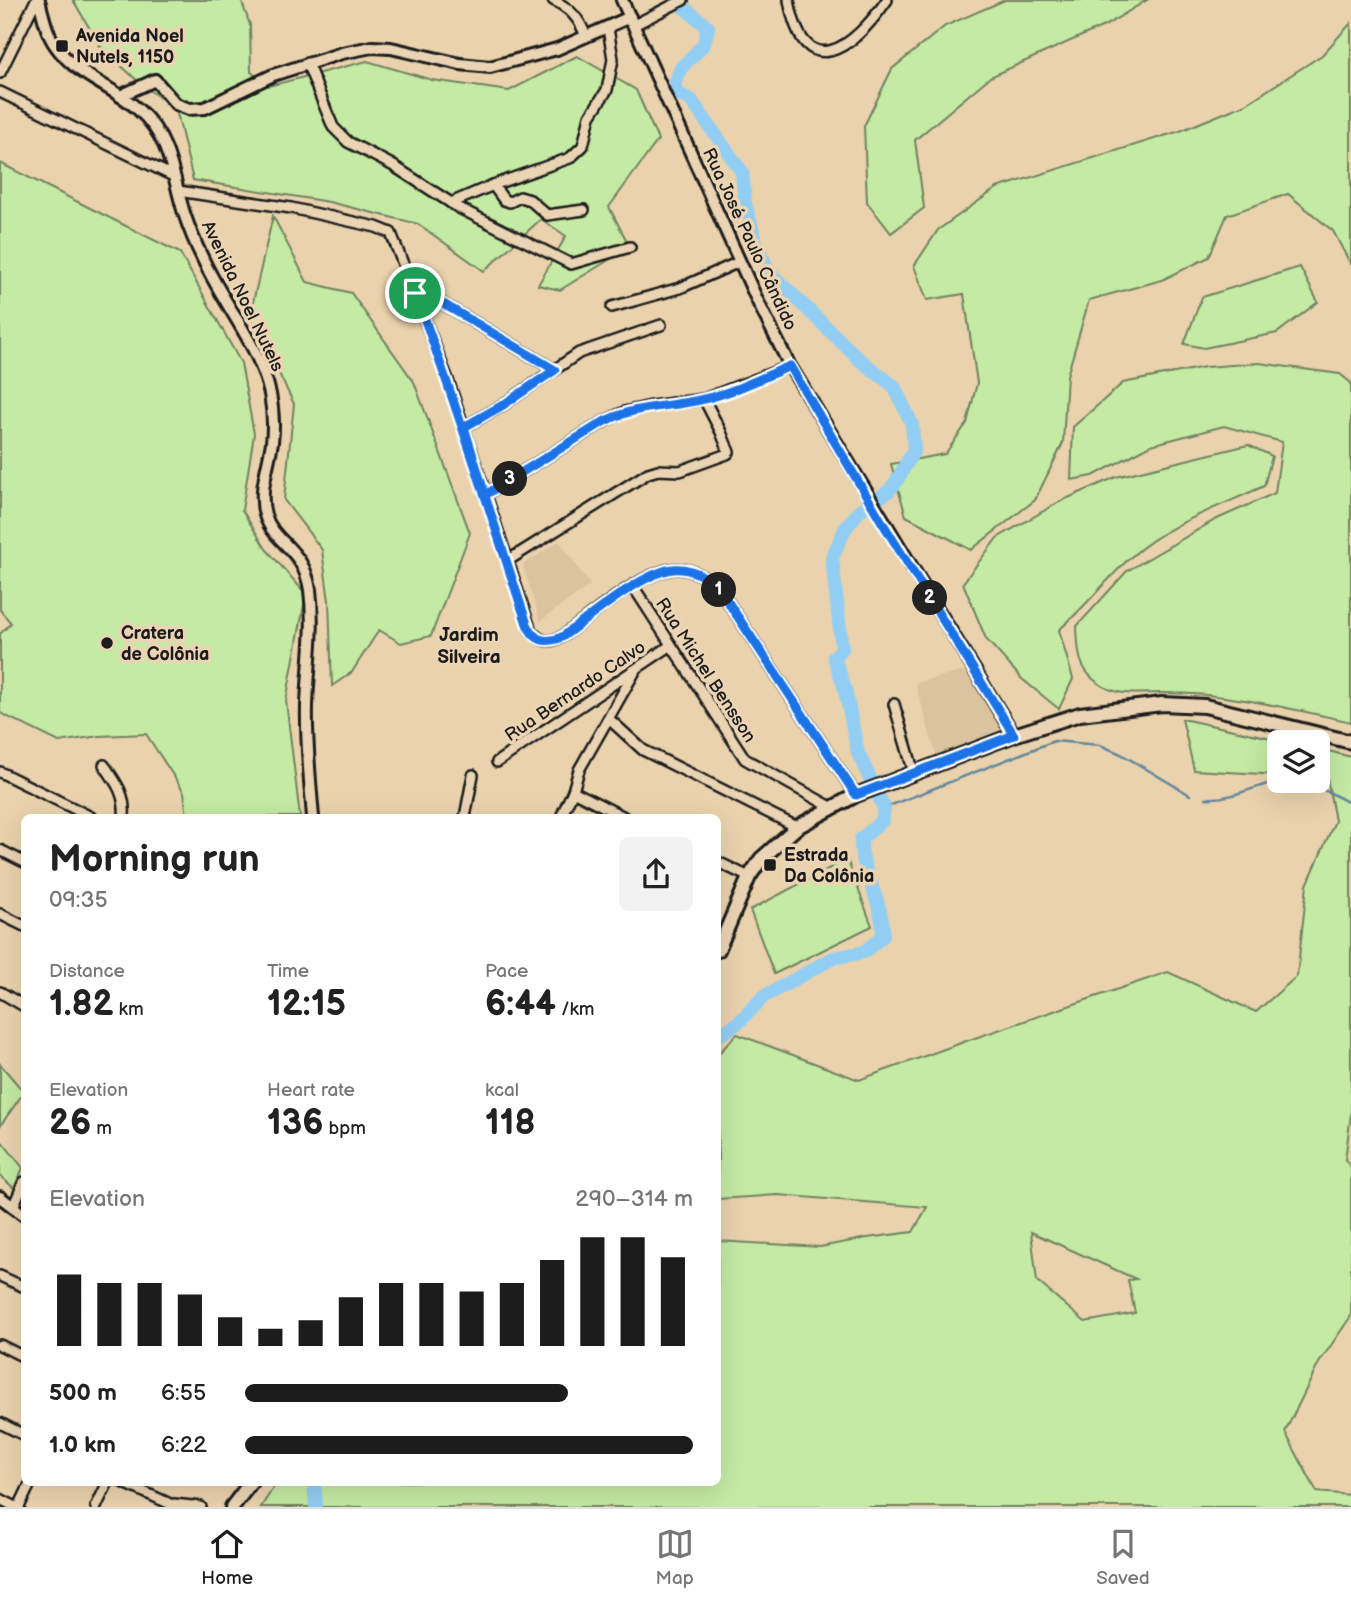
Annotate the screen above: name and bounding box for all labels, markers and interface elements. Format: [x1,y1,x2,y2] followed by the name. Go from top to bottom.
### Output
[75,26,184,68] place label: Avenida Noel Nutels, 1150
[54,38,70,54] marker: Avenida Noel Nutels, 1150
[698,145,801,334] street label: Rua José Paulo Cândido
[197,218,288,375] street label: Avenida Noel Nutels
[385,263,445,323] pin
[396,274,434,312] icon: arrive
[492,462,528,496] pin: 3
[504,467,515,490] text: 3
[702,572,736,608] pin: 1
[715,578,723,601] text: 1
[912,580,948,616] pin: 2
[924,586,935,609] text: 2
[651,594,760,746] street label: Rua Michel Bensson
[121,623,209,665] place label: Cratera de Colônia
[437,624,501,669] district label: Jardim Silveira
[99,635,115,651] marker: Cratera de Colônia
[501,637,650,746] street label: Rua Bernardo Calvo
[1267,730,1330,793] map controls
[1267,730,1330,793] button: layers
[49,837,260,882] text: Morning run
[619,837,693,911] button: share
[784,845,874,887] place label: Estrada Da Colônia
[762,857,778,873] marker: Estrada Da Colônia
[49,886,108,914] text: 09:35
[49,960,125,983] text: Distance
[267,960,309,983] text: Time
[485,960,528,983] text: Pace
[49,983,113,1026] text: 1.82
[267,983,346,1026] text: 12:15
[485,983,556,1026] text: 6:44
[113,998,144,1021] text: km
[556,998,595,1021] text: /km
[49,1079,128,1102] text: Elevation
[267,1079,355,1102] text: Heart rate
[485,1079,519,1102] text: kcal
[49,1102,91,1145] text: 26
[267,1102,323,1145] text: 136
[485,1102,536,1145] text: 118
[91,1117,112,1140] text: m
[323,1117,366,1140] text: bpm
[49,1185,145,1213] text: Elevation
[575,1185,693,1213] text: 290–314 m
[49,1379,117,1407] text: 500 m
[161,1379,206,1407] text: 6:55
[49,1431,116,1459] text: 1.0 km
[161,1431,207,1459] text: 6:22
[201,1525,253,1590] tab: Home
[656,1525,694,1590] tab: Map
[1096,1525,1150,1590] tab: Saved

